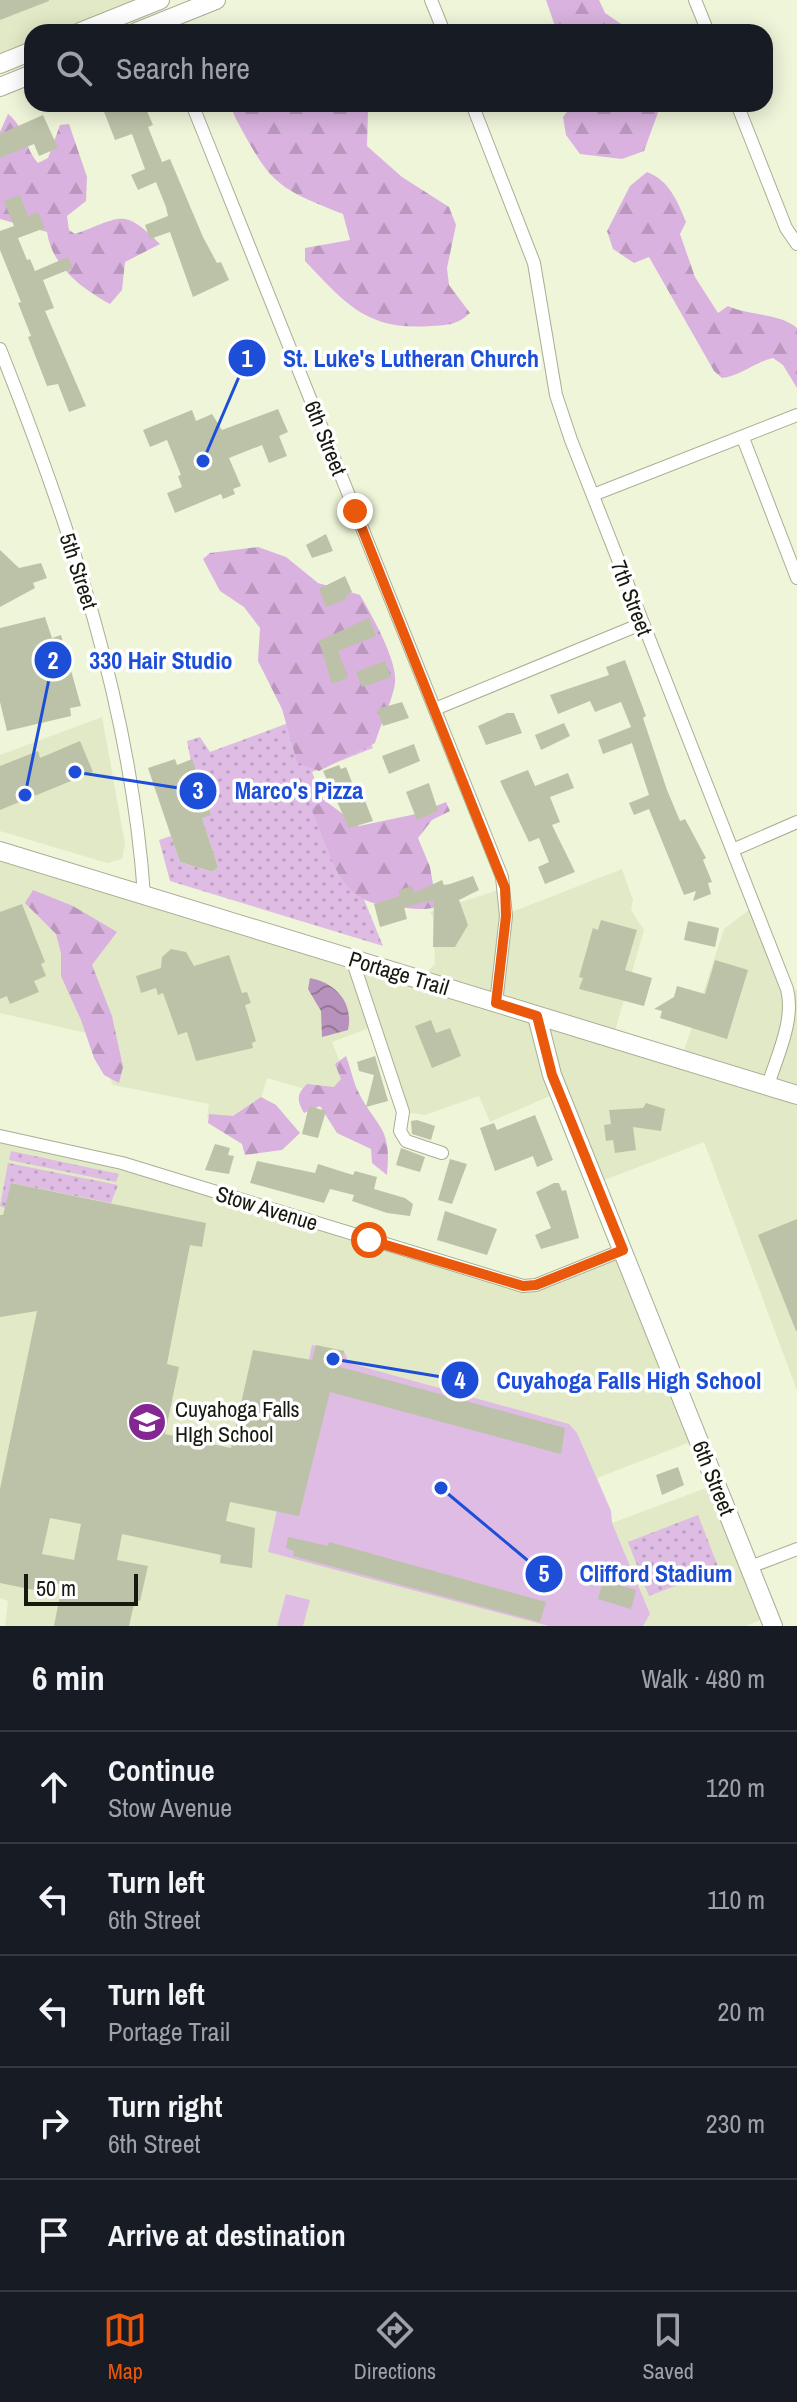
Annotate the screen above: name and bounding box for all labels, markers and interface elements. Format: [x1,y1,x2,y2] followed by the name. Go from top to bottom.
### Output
[24,24,773,112] search box
[52,46,96,90] icon: search
[116,48,250,88] text: Search here
[227,334,555,382] callout: St. Luke's Lutheran Church
[242,342,253,374] text: 1
[283,342,539,374] text: St. Luke's Lutheran Church
[297,396,355,480] street label: 6th Street
[337,493,373,529] route end
[53,529,105,613] street label: 5th Street
[604,556,660,640] street label: 7th Street
[33,636,249,684] callout: 330 Hair Studio
[48,644,59,676] text: 2
[89,644,233,676] text: 330 Hair Studio
[178,767,379,815] callout: Marco's Pizza
[193,774,204,806] text: 3
[235,774,363,806] text: Marco's Pizza
[345,944,453,1002] street label: Portage Trail
[212,1178,322,1238] street label: Stow Avenue
[351,1222,387,1258] route start
[440,1356,777,1404] callout: Cuyahoga Falls High School
[455,1364,466,1396] text: 4
[497,1364,761,1396] text: Cuyahoga Falls High School
[175,1394,299,1449] place label: Cuyahoga Falls HIgh School
[126,1401,168,1443] school or university icon: Cuyahoga Falls HIgh School
[685,1436,743,1520] street label: 6th Street
[524,1550,749,1598] callout: Clifford Stadium
[539,1557,550,1589] text: 5
[579,1557,733,1589] text: Clifford Stadium
[24,1570,138,1606] scale bar
[36,1573,76,1603] text: 50 m
[32,1655,105,1701] text: 6 min
[641,1661,765,1696] text: Walk · 480 m
[108,1750,215,1790] text: Continue
[32,1765,76,1809] icon: ahead
[706,1770,765,1805] text: 120 m
[108,1790,232,1825] text: Stow Avenue
[108,1862,205,1902] text: Turn left
[32,1877,76,1921] icon: left
[707,1882,765,1917] text: 110 m
[108,1902,200,1937] text: 6th Street
[108,1974,205,2014] text: Turn left
[32,1989,76,2033] icon: left
[718,1994,765,2029] text: 20 m
[108,2014,230,2049] text: Portage Trail
[108,2086,222,2126] text: Turn right
[32,2101,76,2145] icon: right
[706,2106,765,2141] text: 230 m
[108,2126,200,2161] text: 6th Street
[32,2213,76,2257] icon: arrive
[108,2215,346,2255] text: Arrive at destination
[103,2308,147,2386] tab: Map
[354,2308,436,2386] tab: Directions
[643,2308,694,2386] tab: Saved

